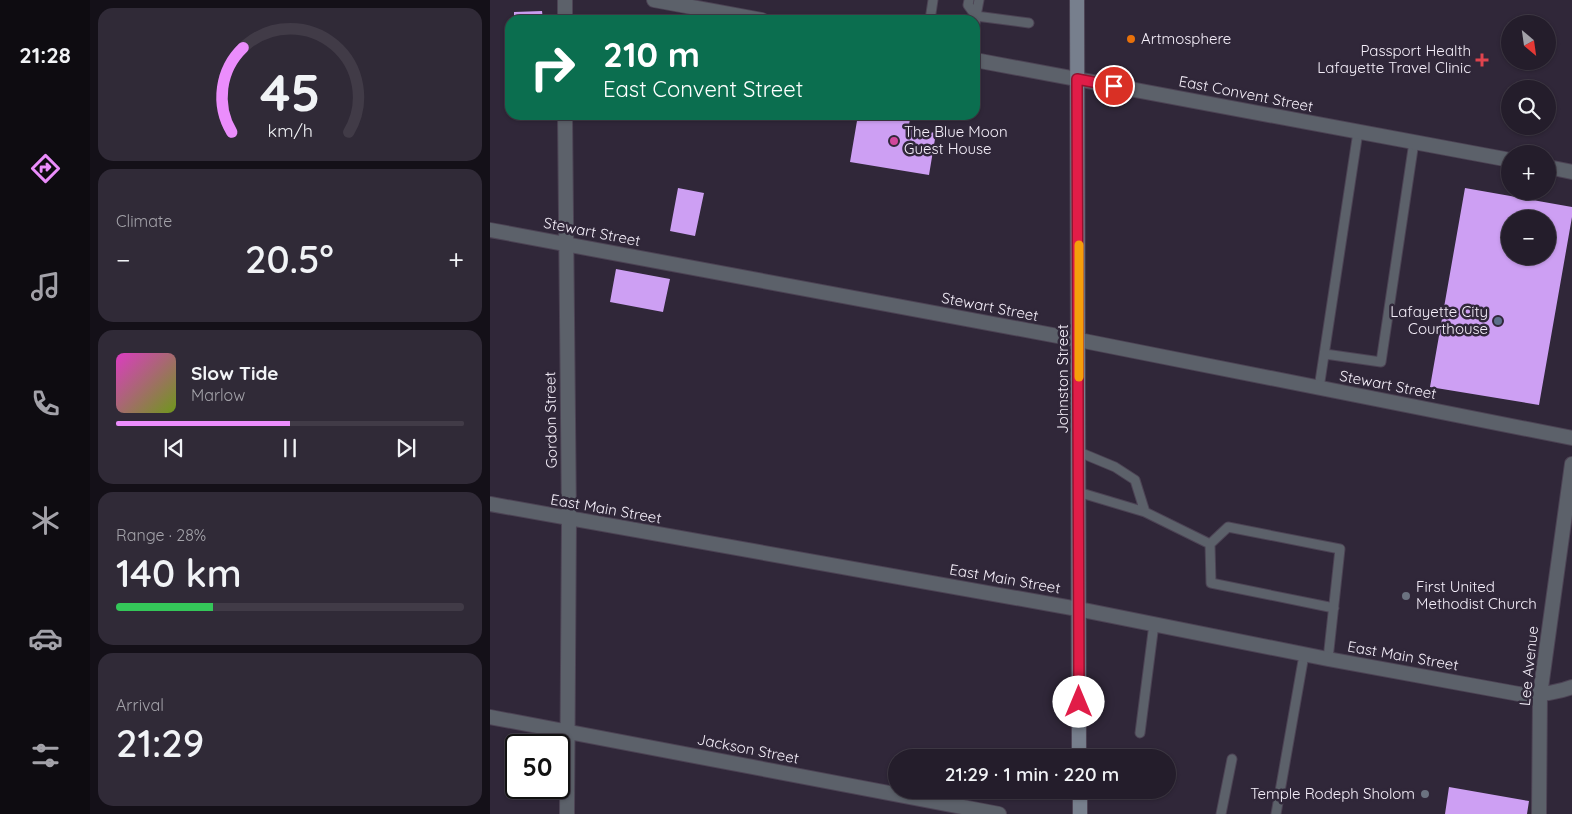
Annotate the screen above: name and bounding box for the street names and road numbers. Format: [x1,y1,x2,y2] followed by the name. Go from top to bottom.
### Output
[1177,71,1315,116] street label: East Convent Street
[542,213,642,250] street label: Stewart Street
[940,288,1040,325] street label: Stewart Street
[1053,324,1072,434] street label: Johnston Street
[1338,366,1438,403] street label: Stewart Street
[540,371,561,469] street label: Gordon Street
[549,489,663,528] street label: East Main Street
[948,559,1062,598] street label: East Main Street
[1515,625,1542,707] street label: Lee Avenue
[1346,636,1460,675] street label: East Main Street
[696,729,801,768] street label: Jackson Street

